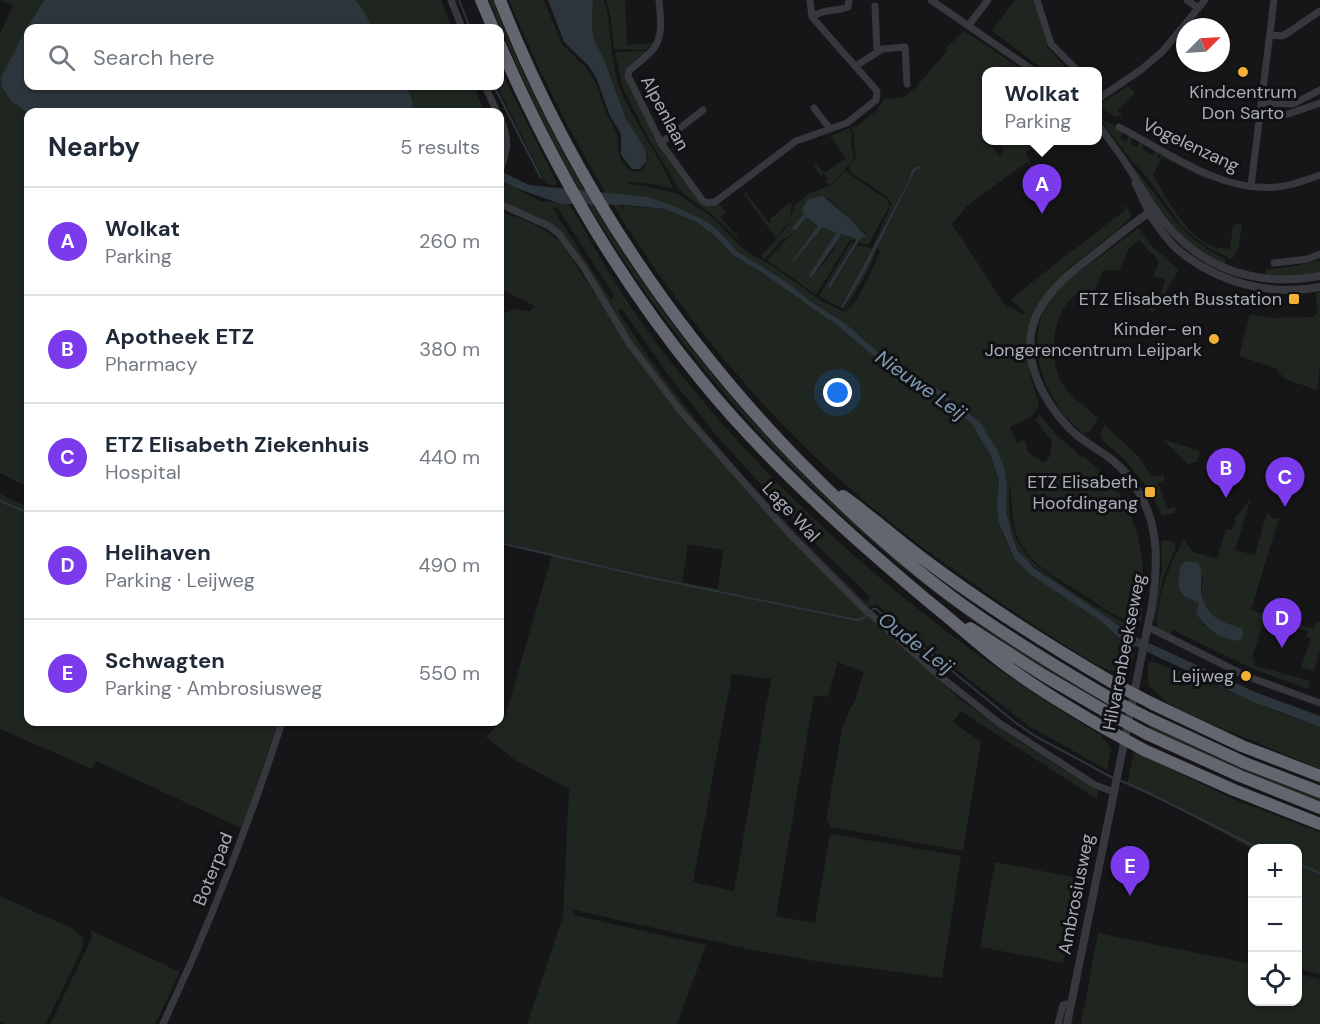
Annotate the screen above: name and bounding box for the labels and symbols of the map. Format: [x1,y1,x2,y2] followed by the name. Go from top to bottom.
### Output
[1176,18,1230,72] north arrow
[1236,65,1250,79] marker: Kindcentrum Don Sarto
[635,71,695,155] street label: Alpenlaan
[1189,80,1297,125] place label: Kindcentrum Don Sarto
[1139,112,1243,178] street label: Vogelenzang
[1022,164,1062,214] pin: A
[1079,287,1282,311] place label: ETZ Elisabeth Busstation
[1287,292,1301,306] marker: ETZ Elisabeth Busstation
[985,317,1202,362] place label: Kinder- en Jongerencentrum Leijpark
[1207,332,1221,346] marker: Kinder- en Jongerencentrum Leijpark
[870,344,972,426] water label: Nieuwe Leij
[823,378,852,407] your location
[1206,448,1246,498] pin: B
[1266,458,1304,507] pin: C
[1027,470,1138,515] place label: ETZ Elisabeth Hoofdingang
[757,477,825,547] street label: Lage Wal
[1143,485,1157,499] marker: ETZ Elisabeth Hoofdingang
[1097,572,1151,732] street label: Hilvarenbeekseweg
[1262,598,1302,648] pin: D
[873,606,960,680] water label: Oude Leij
[1172,664,1234,688] place label: Leijweg
[1239,669,1253,683] marker: Leijweg
[187,829,239,909] street label: Boterpad
[1053,832,1099,956] street label: Ambrosiusweg
[1110,846,1150,896] pin: E

